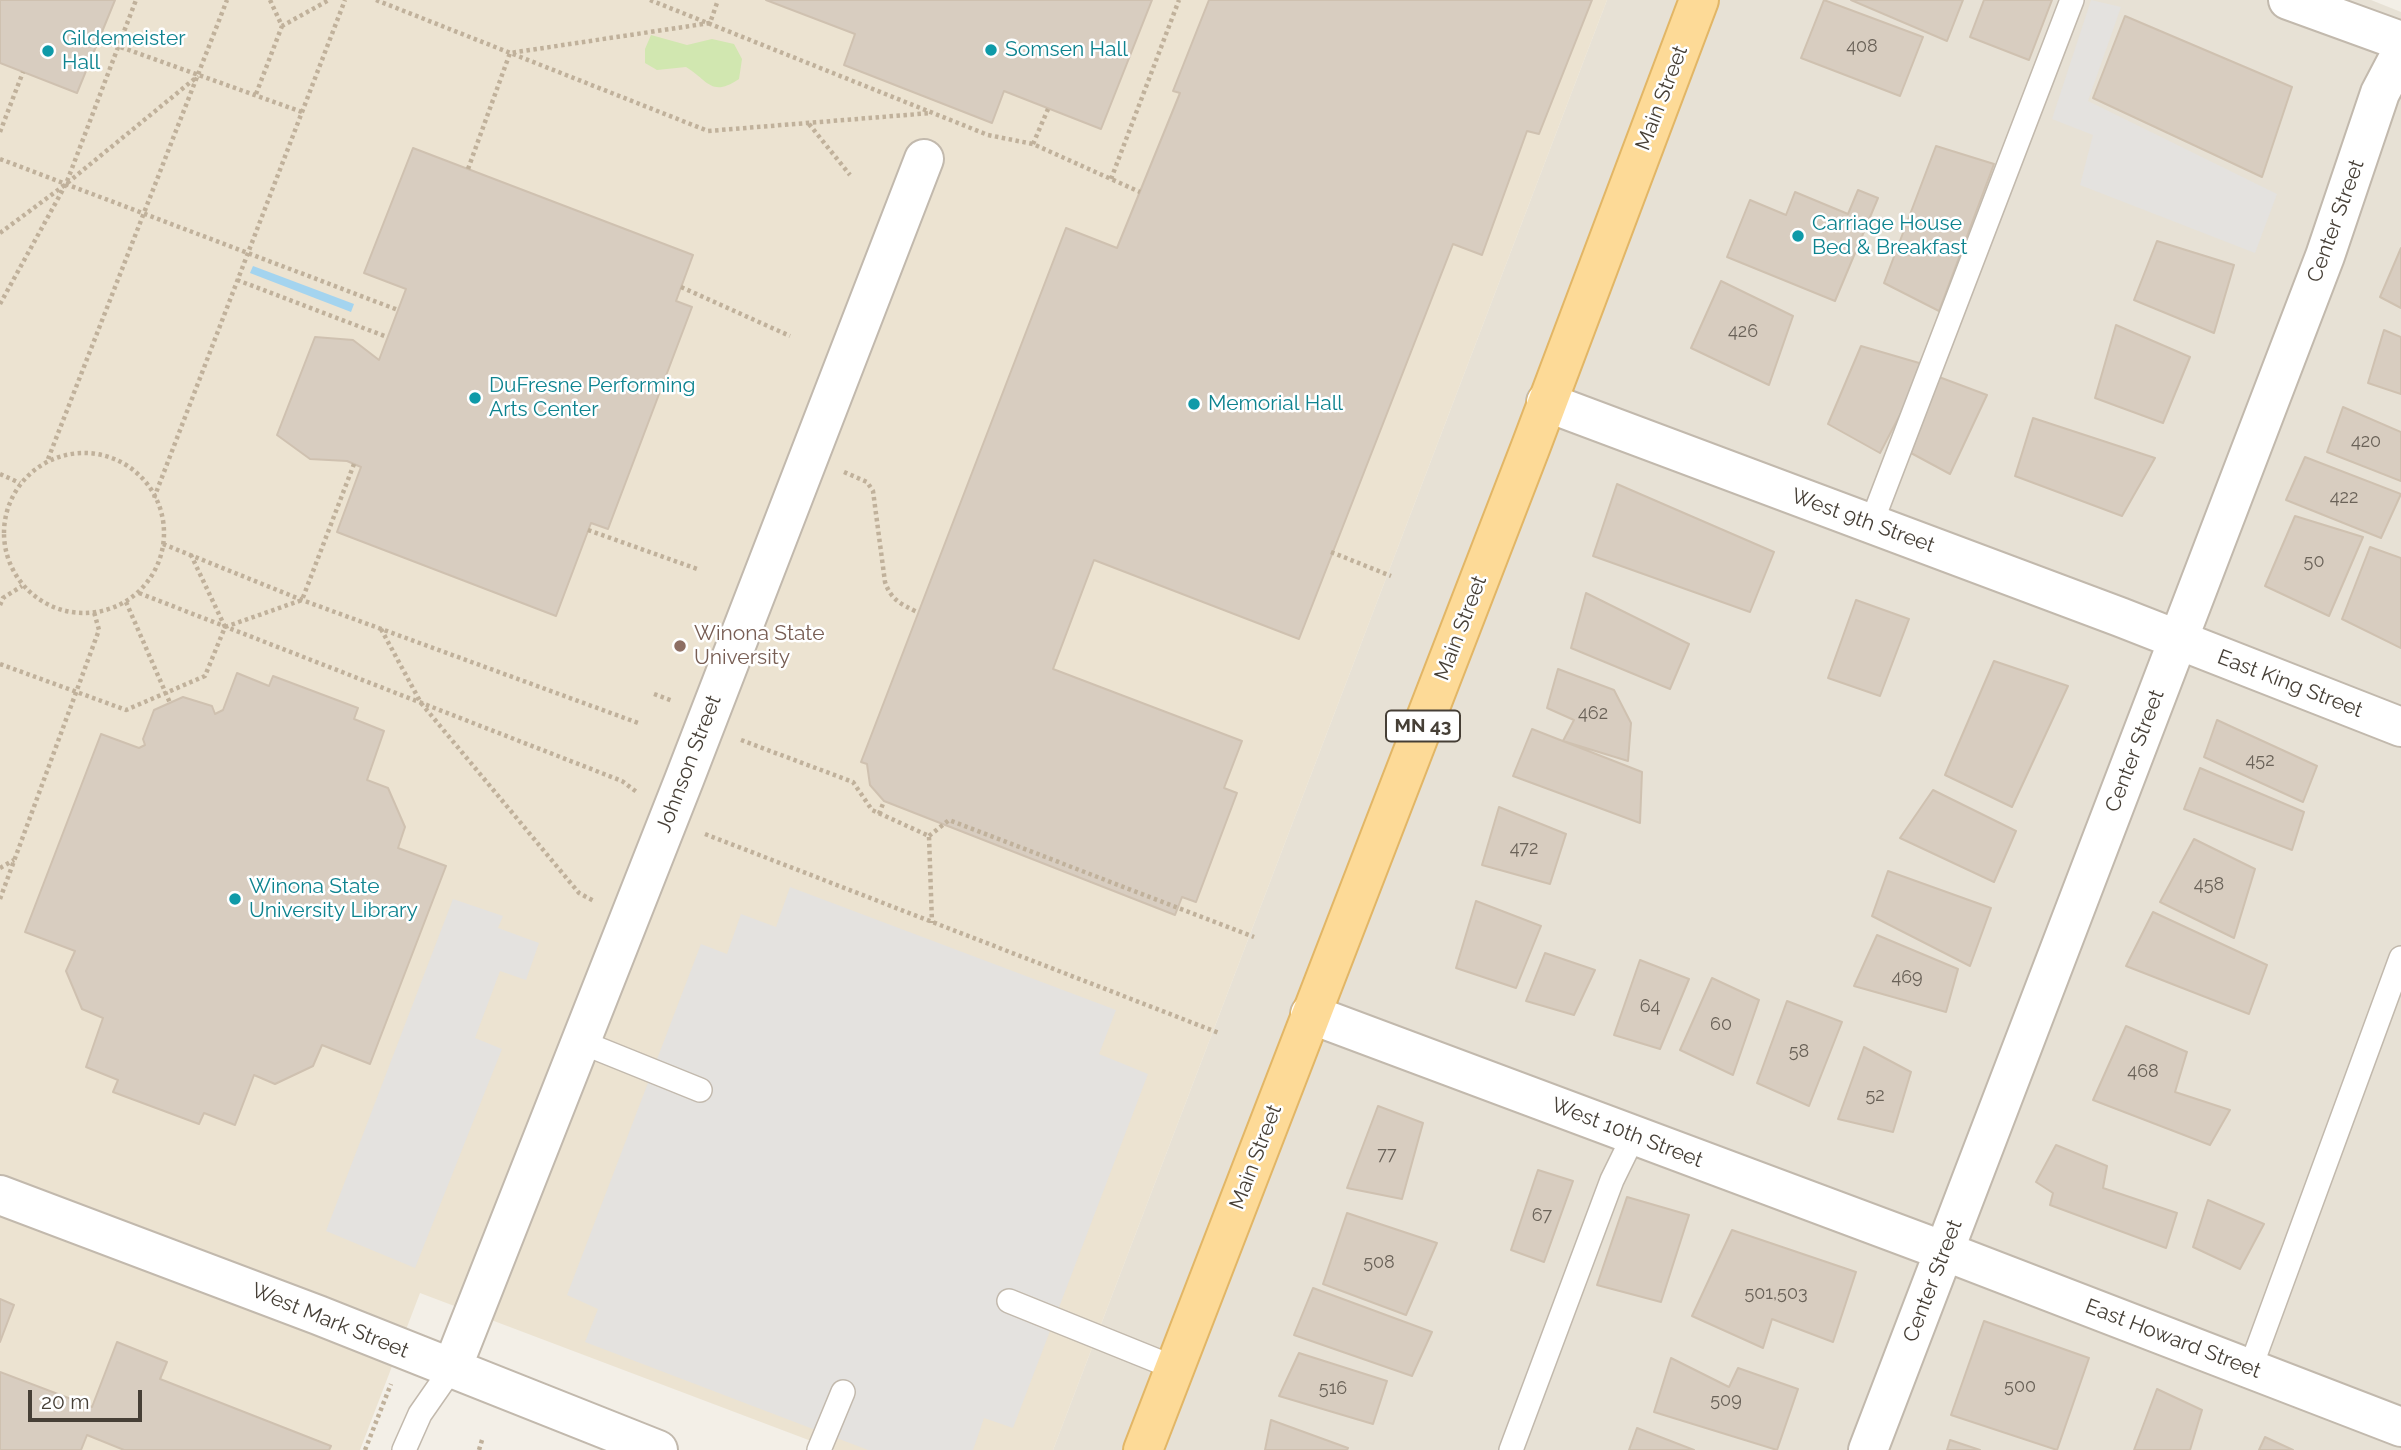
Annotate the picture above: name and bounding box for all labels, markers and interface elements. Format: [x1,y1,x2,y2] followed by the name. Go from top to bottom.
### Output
[62,26,186,76] place label: Gildemeister Hall
[1846,36,1878,58] house number: 408
[1005,37,1128,63] place label: Somsen Hall
[983,42,999,58] marker: Somsen Hall
[1630,42,1694,154] street label: Main Street
[40,43,56,59] marker: Gildemeister Hall
[2302,156,2370,286] street label: Center Street
[1812,211,1968,261] place label: Carriage House Bed & Breakfast
[1790,228,1806,244] marker: Carriage House Bed & Breakfast
[1728,321,1758,343] house number: 426
[489,373,696,423] place label: DuFresne Performing Arts Center
[467,390,483,406] marker: DuFresne Performing Arts Center
[1208,391,1343,417] place label: Memorial Hall
[1186,396,1202,412] marker: Memorial Hall
[2351,431,2381,453] house number: 420
[1788,483,1938,559] street label: West 9th Street
[2330,487,2358,509] house number: 422
[2304,551,2324,573] house number: 50
[1429,572,1493,684] street label: Main Street
[694,621,824,671] place label: Winona State University
[672,638,688,654] marker: Winona State University
[2214,645,2366,723] street label: East King Street
[2100,686,2170,816] street label: Center Street
[651,692,727,836] street label: Johnson Street
[1578,703,1608,725] house number: 462
[1386,710,1460,741] road number: MN 43
[2245,750,2275,772] house number: 452
[1510,838,1538,860] house number: 472
[249,874,418,924] place label: Winona State University Library
[2194,874,2224,896] house number: 458
[227,891,243,907] marker: Winona State University Library
[1891,967,1923,989] house number: 469
[1640,996,1660,1018] house number: 64
[1710,1014,1732,1036] house number: 60
[1789,1041,1809,1063] house number: 58
[2127,1061,2159,1083] house number: 468
[1865,1085,1885,1107] house number: 52
[1548,1093,1706,1173] street label: West 10th Street
[1224,1101,1288,1213] street label: Main Street
[1377,1144,1397,1166] house number: 77
[1532,1205,1552,1227] house number: 67
[1898,1216,1968,1346] street label: Center Street
[1363,1252,1395,1274] house number: 508
[248,1278,412,1364] street label: West Mark Street
[1744,1283,1808,1305] house number: 501,503
[2082,1294,2264,1384] street label: East Howard Street
[32,1376,145,1420] scale bar
[2004,1376,2036,1398] house number: 500
[1319,1378,1347,1400] house number: 516
[41,1389,89,1414] text: 20 m
[1710,1390,1742,1412] house number: 509

